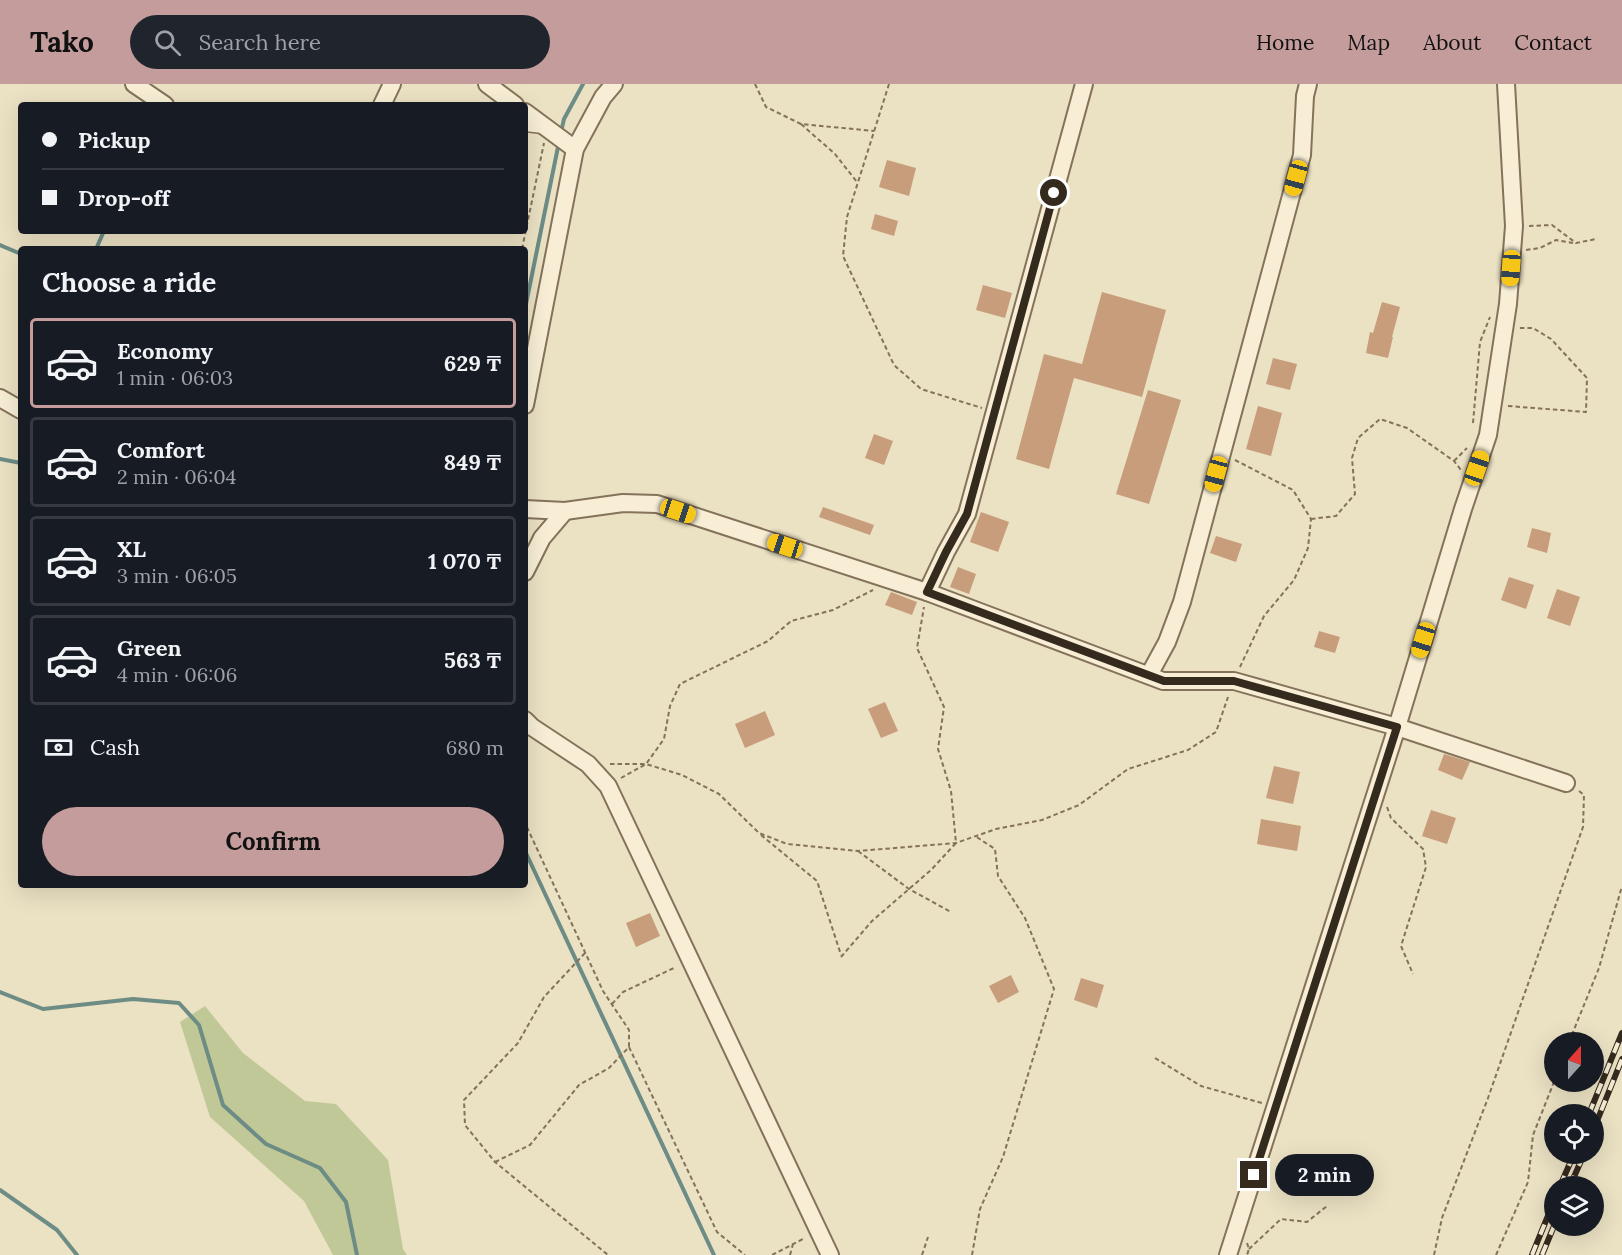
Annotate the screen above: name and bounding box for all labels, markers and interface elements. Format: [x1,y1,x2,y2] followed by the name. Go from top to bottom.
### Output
[130,15,550,69] search box
[30,24,94,60] text: Tako
[151,26,184,59] icon: search
[199,28,321,56] text: Search here
[1256,29,1314,56] text: Home
[1347,29,1390,56] text: Map
[1423,29,1481,56] text: About
[1514,29,1592,56] text: Contact
[78,126,151,154] text: Pickup
[1283,158,1309,198] car
[1040,179,1067,206] route start
[78,184,170,212] text: Drop-off
[1501,249,1521,287] car
[42,265,216,299] text: Choose a ride
[45,336,99,390] icon: car
[117,337,213,365] text: Economy
[444,349,501,377] text: 629 ₸
[117,365,233,390] text: 1 min · 06:03
[45,435,99,489] icon: car
[117,436,205,464] text: Comfort
[444,448,501,476] text: 849 ₸
[1463,448,1491,488] car
[1203,454,1229,494] car
[117,464,236,489] text: 2 min · 06:04
[658,497,698,525] car
[765,532,805,560] car
[45,534,99,588] icon: car
[117,535,146,563] text: XL
[428,547,501,575] text: 1 070 ₸
[117,563,237,588] text: 3 min · 06:05
[1409,620,1437,660] car
[45,633,99,687] icon: car
[117,634,182,662] text: Green
[444,646,501,674] text: 563 ₸
[117,662,237,687] text: 4 min · 06:06
[42,731,75,764] icon: cash
[90,733,140,761] text: Cash
[446,735,504,760] text: 680 m
[42,807,504,876] button: Confirm
[1544,1032,1604,1092] north arrow
[1544,1032,1604,1236] map controls
[1544,1104,1604,1164] button: locate
[1275,1154,1374,1196] callout: 2 min
[1240,1161,1267,1188] route end
[1298,1162,1351,1187] text: 2 min
[1544,1176,1604,1236] button: layers

